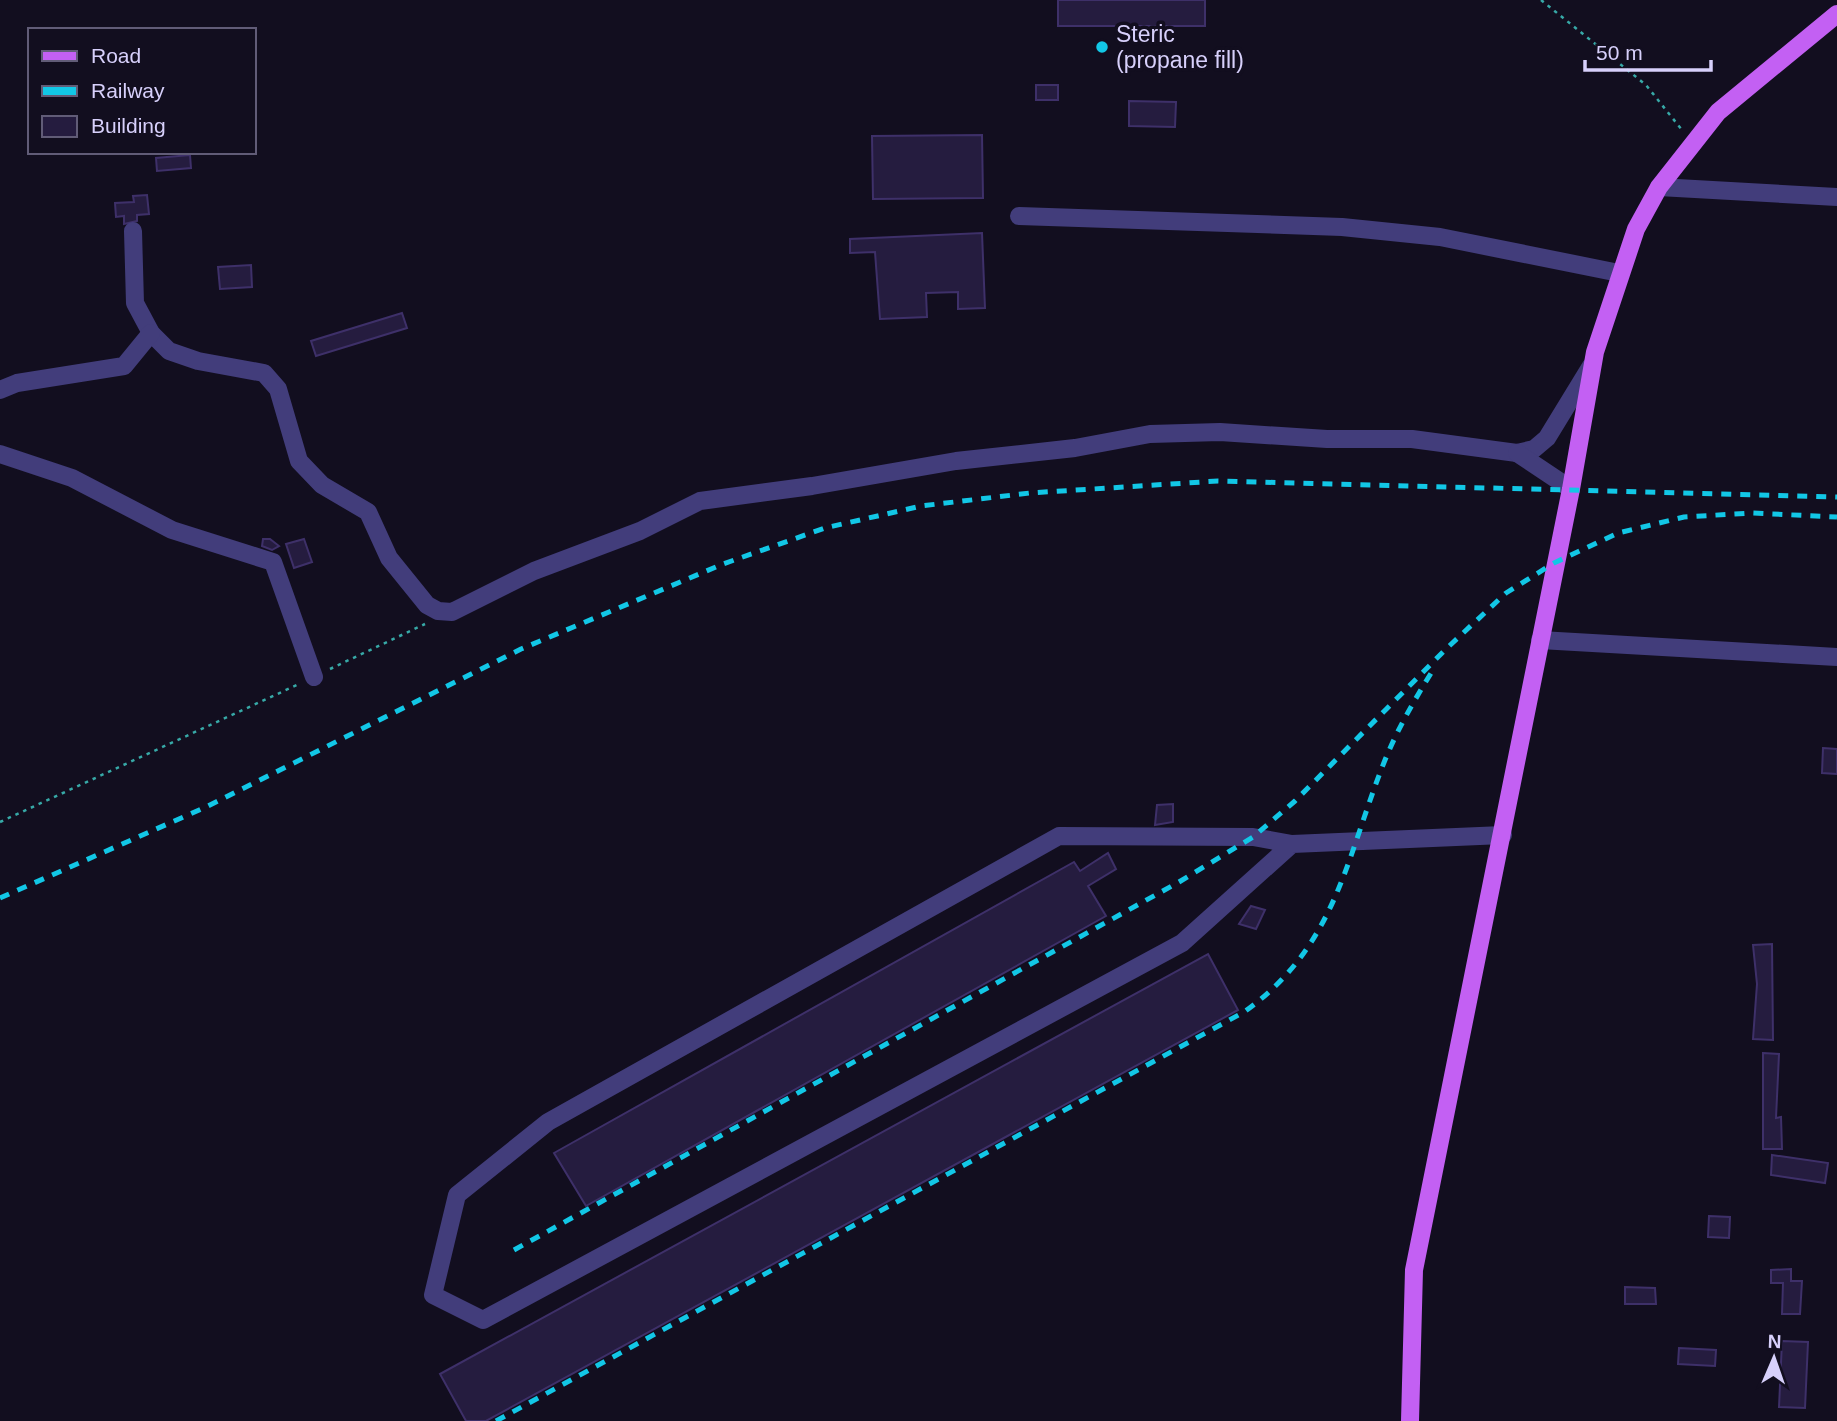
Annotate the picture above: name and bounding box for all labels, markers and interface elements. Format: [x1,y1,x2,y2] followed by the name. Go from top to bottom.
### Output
[1116,21,1244,73] place label: Steric (propane fill)
[28,28,256,154] legend
[1585,28,1711,72] scale bar
[1094,39,1110,55] marker: Steric (propane fill)
[1596,41,1643,64] text: 50 m
[91,44,141,67] text: Road
[91,79,165,102] text: Railway
[91,114,166,137] text: Building
[1739,1323,1809,1393] north arrow
[1767,1331,1782,1352] text: N

